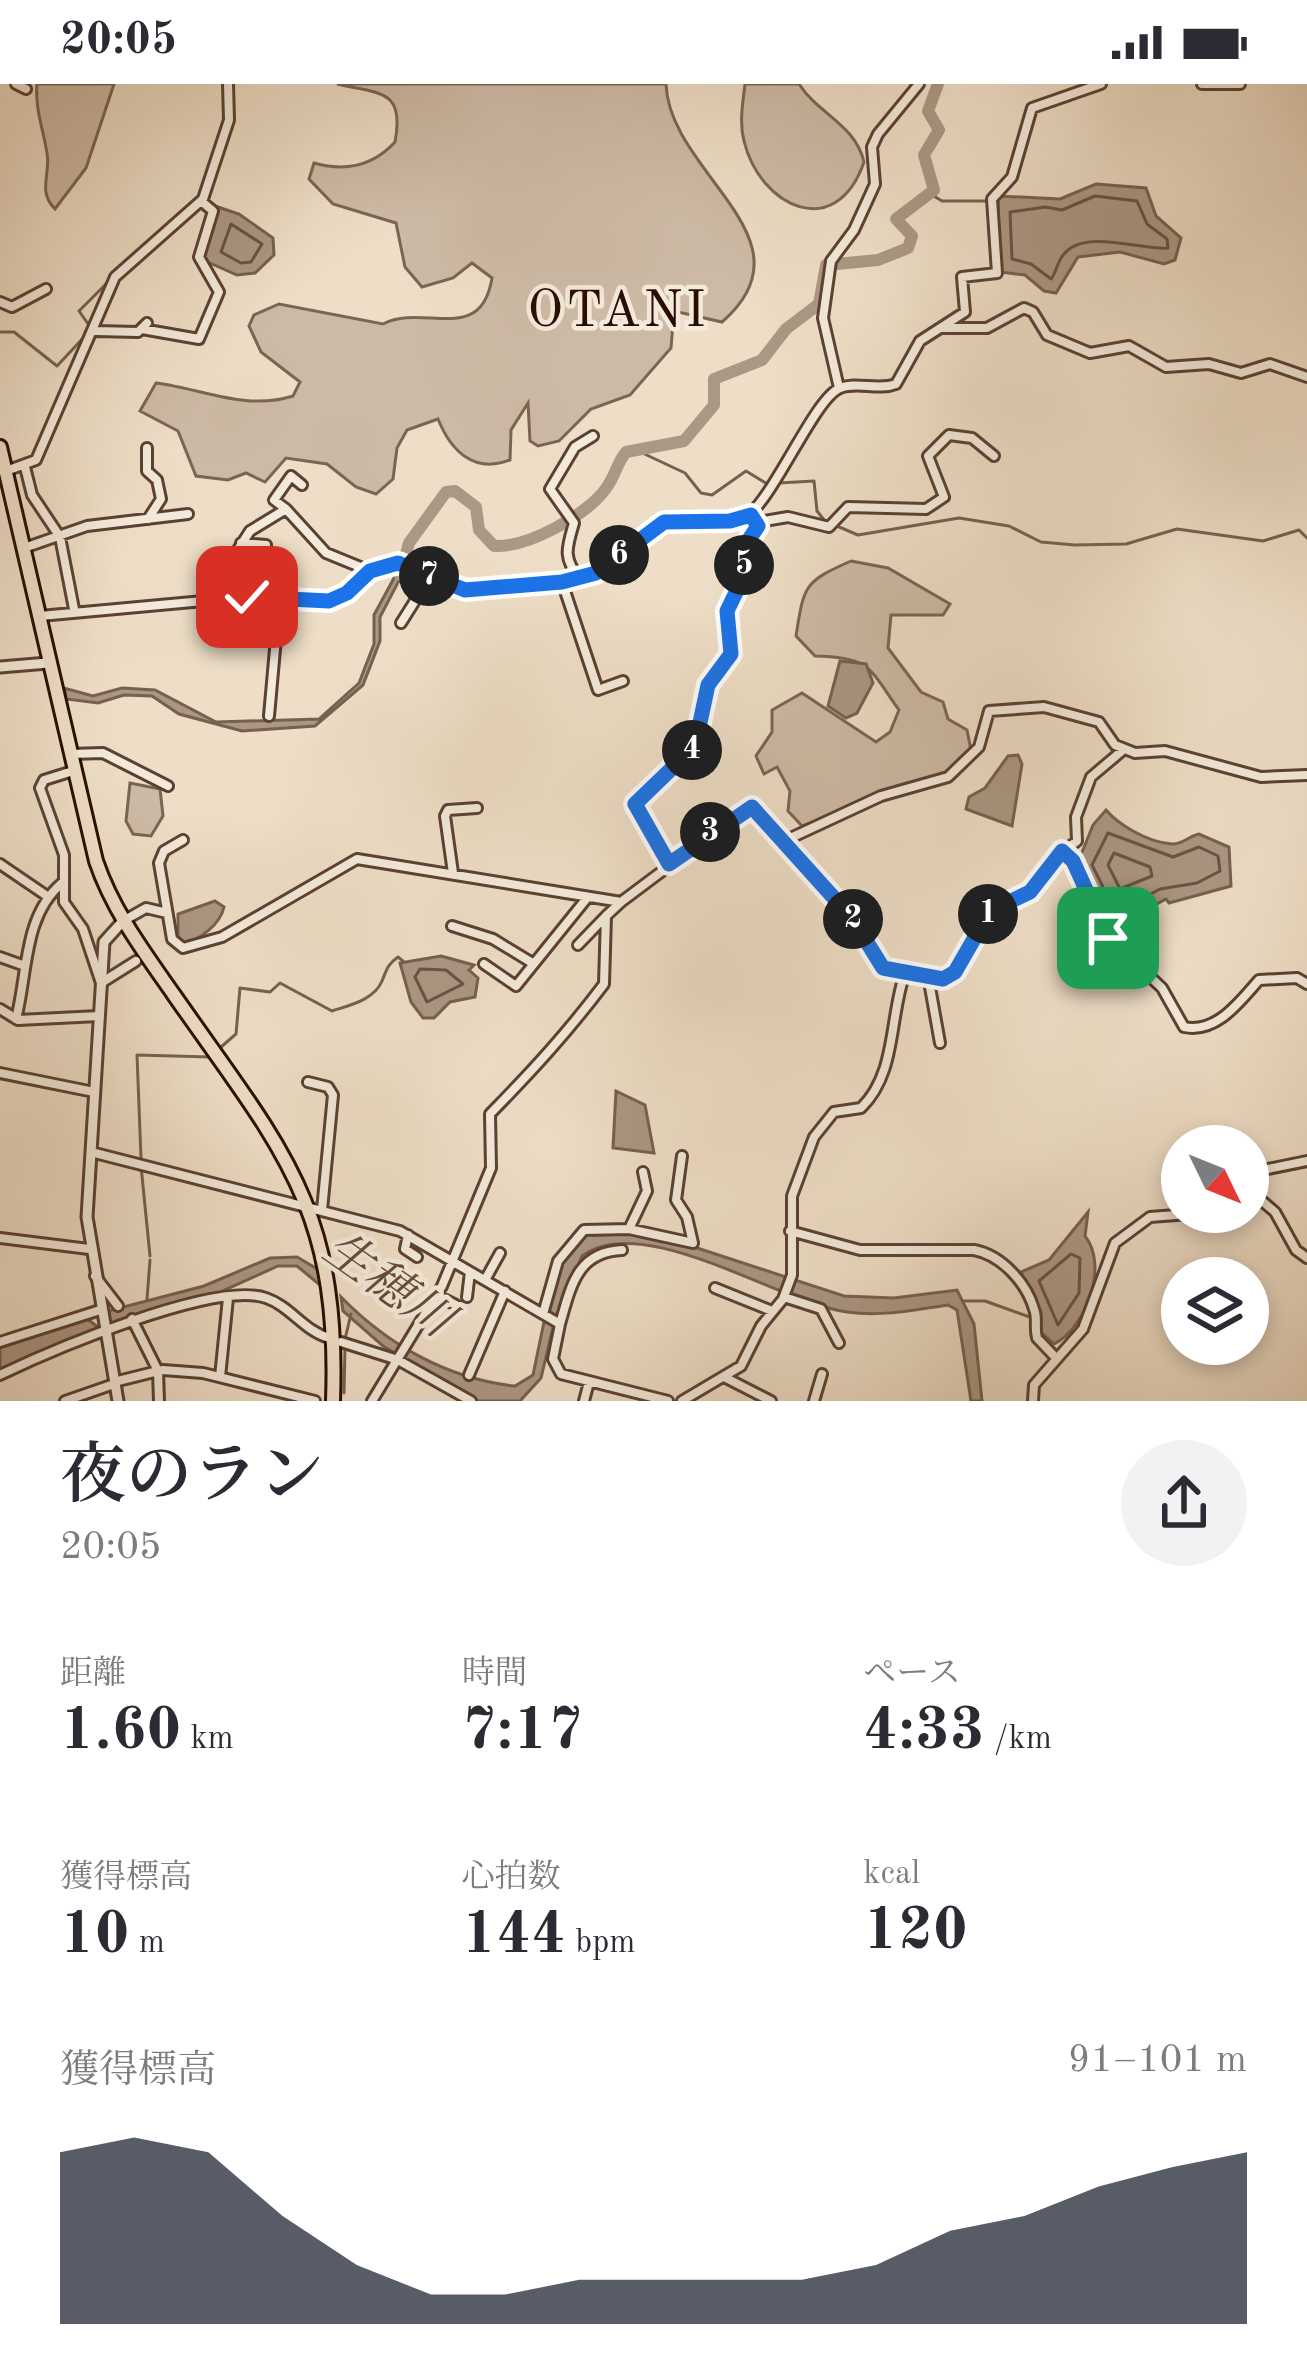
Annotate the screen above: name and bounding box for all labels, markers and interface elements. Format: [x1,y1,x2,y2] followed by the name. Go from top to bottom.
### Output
[60,19,177,64] text: 20:05
[527,287,709,338] district label: OTANI
[589,525,649,585] pin: 6
[714,535,774,595] pin: 5
[609,538,629,571] text: 6
[196,546,298,648] pin
[399,546,459,606] pin: 7
[734,548,754,581] text: 5
[419,559,439,592] text: 7
[214,564,280,630] icon: check
[662,720,722,780] pin: 4
[682,733,702,766] text: 4
[680,802,740,862] pin: 3
[700,815,720,848] text: 3
[958,884,1018,944] pin: 1
[1057,887,1159,989] pin
[823,889,883,949] pin: 2
[978,897,998,930] text: 1
[843,902,863,935] text: 2
[1075,905,1141,971] icon: arrive
[1161,1125,1269,1233] north arrow
[1161,1125,1269,1365] map controls
[314,1222,466,1350] water label: 生穂川
[1161,1257,1269,1365] button: layers
[1121,1440,1247,1566] button: share
[60,1446,324,1512] text: 夜のラン
[60,1528,161,1567] text: 20:05
[60,1658,126,1691] text: 距離
[462,1658,528,1691] text: 時間
[863,1658,961,1691] text: ペース
[60,1702,181,1762] text: 1.60
[462,1702,583,1762] text: 7:17
[863,1702,985,1762] text: 4:33
[181,1723,234,1756] text: km
[985,1723,1052,1756] text: /km
[863,1858,920,1891] text: kcal
[60,1862,192,1895] text: 獲得標高
[462,1862,561,1895] text: 心拍数
[863,1902,968,1962] text: 120
[60,1906,130,1966] text: 10
[462,1906,566,1966] text: 144
[130,1927,165,1960] text: m
[566,1927,636,1960] text: bpm
[1068,2041,1247,2080] text: 91–101 m
[60,2052,216,2091] text: 獲得標高

